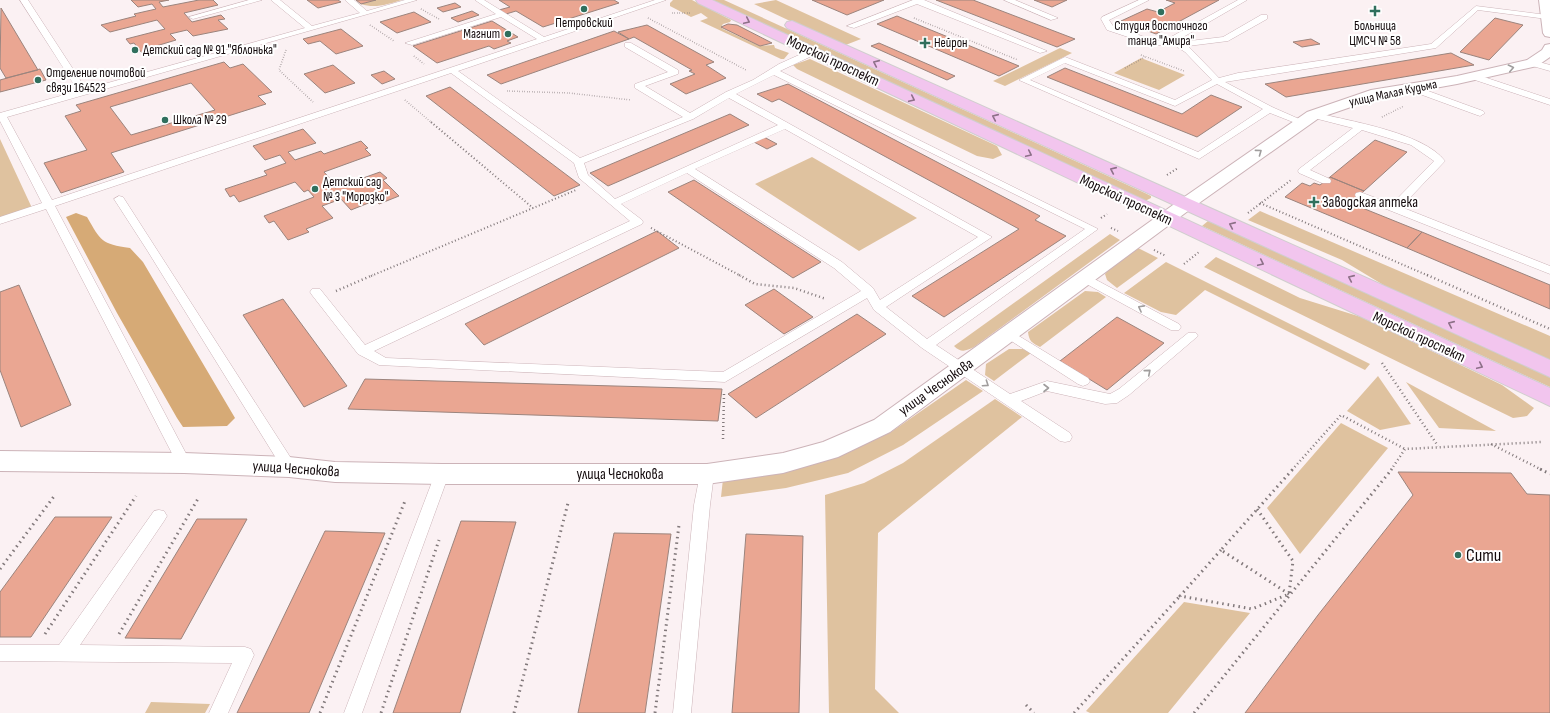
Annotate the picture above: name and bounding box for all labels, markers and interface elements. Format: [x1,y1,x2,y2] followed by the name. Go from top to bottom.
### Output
[579,4,589,14] marker: Петровский
[1369,5,1381,17] marker: Больница ЦМСЧ № 58
[1156,7,1166,17] marker: Студия восточного танца "Амира"
[555,15,613,31] place label: Петровский
[743,16,750,24] one-way arrow
[1114,18,1208,49] place label: Студия восточного танца "Амира"
[1349,18,1401,49] place label: Больница ЦМСЧ № 58
[463,26,500,42] place label: Магнит
[503,29,513,39] marker: Магнит
[784,31,882,91] street label: Морской проспект
[934,35,967,51] place label: Нейрон
[919,37,931,49] marker: Нейрон
[143,42,277,58] place label: Детский сад № 91 "Яблонька"
[130,45,140,55] marker: Детский сад № 91 "Яблонька"
[873,60,881,68] one-way arrow
[1508,64,1514,72] one-way arrow
[46,65,146,96] place label: Отделение почтовой связи 164523
[33,75,43,85] marker: Отделение почтовой связи 164523
[1348,76,1438,110] street label: улица Малая Кудьма
[908,94,915,102] one-way arrow
[173,112,227,128] place label: Школа № 29
[991,114,999,122] one-way arrow
[160,115,170,125] marker: Школа № 29
[1025,149,1033,157] one-way arrow
[1254,150,1261,157] one-way arrow
[1110,167,1117,175] one-way arrow
[1077,170,1175,230] street label: Морской проспект
[323,174,389,205] place label: Детский сад № 3 "Морозко"
[310,184,320,194] marker: Детский сад № 3 "Морозко"
[1322,193,1418,212] place label: Заводская аптека
[1309,197,1319,207] marker: Заводская аптека
[1229,222,1237,230] one-way arrow
[1257,259,1264,267] one-way arrow
[1347,275,1355,283] one-way arrow
[1138,305,1145,313] one-way arrow
[1370,307,1468,367] street label: Морской проспект
[1447,321,1455,329] one-way arrow
[895,354,977,420] street label: улица Чеснокова
[1476,361,1484,369] one-way arrow
[1144,370,1151,377] one-way arrow
[982,379,989,386] one-way arrow
[1044,384,1050,392] one-way arrow
[252,456,340,482] street label: улица Чеснокова
[576,465,664,484] street label: улица Чеснокова
[1466,545,1501,566] place label: Сити
[1453,550,1463,560] marker: Сити

